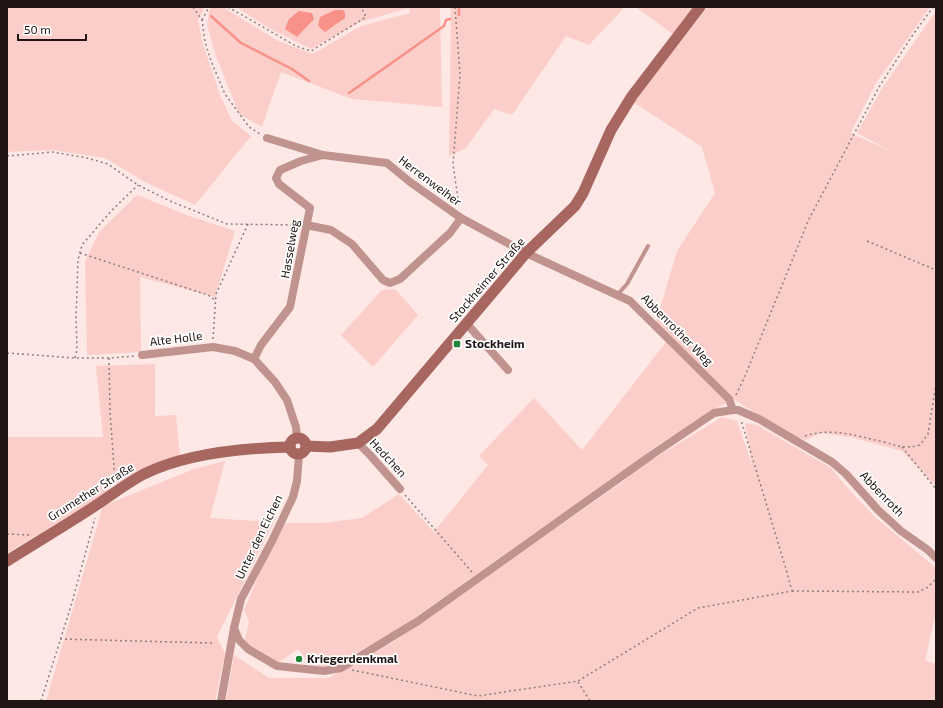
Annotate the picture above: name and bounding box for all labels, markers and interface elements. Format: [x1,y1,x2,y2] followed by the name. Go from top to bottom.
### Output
[18,16,86,42] scale bar
[24,22,51,36] text: 50 m
[396,152,465,208] street label: Herrenweiher
[277,218,301,279] street label: Hasselweg
[446,234,527,325] street label: Stockheimer Straße
[639,291,717,368] street label: Abbenrother Weg
[149,328,203,348] street label: Alte Holle
[465,336,525,350] place label: Stockheim
[452,339,462,349] marker: Stockheim
[367,435,410,480] street label: Hedchen
[45,459,136,523] street label: Grumether Straße
[858,468,908,519] street label: Abbenroth
[232,492,285,581] street label: Unter den Eichen
[307,651,398,665] place label: Kriegerdenkmal
[294,654,304,664] marker: Kriegerdenkmal

